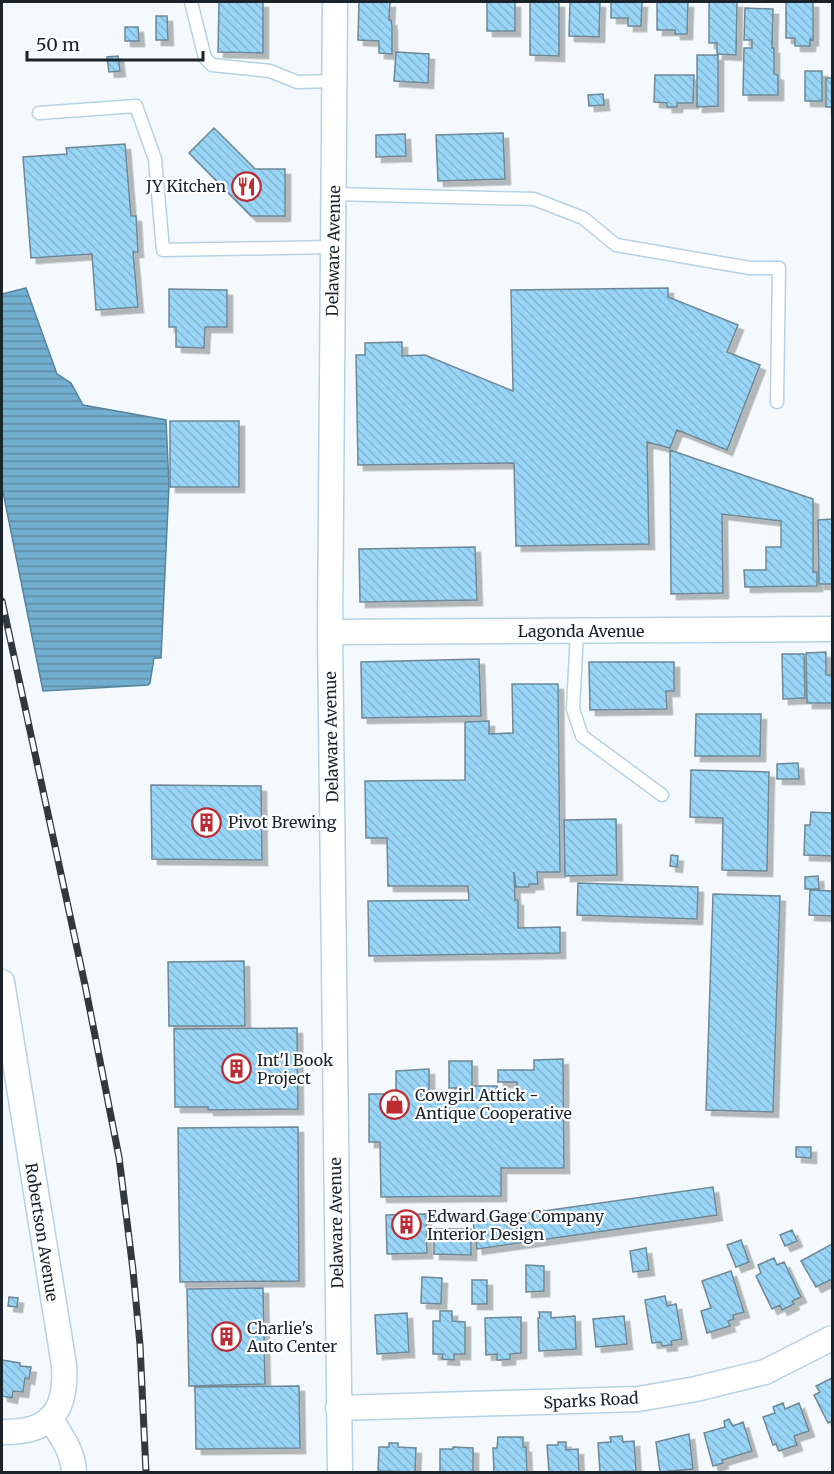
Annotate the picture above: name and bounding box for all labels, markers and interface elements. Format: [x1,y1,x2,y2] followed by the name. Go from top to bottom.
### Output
[27,24,202,62] scale bar
[36,33,80,56] text: 50 m
[231,170,263,202] restaurant icon: JY Kitchen
[145,176,226,196] place label: JY Kitchen
[322,185,344,317] street label: Delaware Avenue
[518,621,644,641] street label: Lagonda Avenue
[320,671,342,803] street label: Delaware Avenue
[191,806,223,838] building icon: Pivot Brewing
[228,812,337,832] place label: Pivot Brewing
[257,1050,334,1088] place label: Int'l Book Project
[220,1053,252,1085] building icon: Int'l Book Project
[414,1085,572,1123] place label: Cowgirl Attick - Antique Cooperative
[378,1088,410,1120] shop icon: Cowgirl Attick - Antique Cooperative
[325,1157,347,1289] street label: Delaware Avenue
[21,1161,63,1303] street label: Robertson Avenue
[427,1206,605,1244] place label: Edward Gage Company Interior Design
[390,1209,422,1241] building icon: Edward Gage Company Interior Design
[246,1318,337,1356] place label: Charlie's Auto Center
[210,1321,242,1353] building icon: Charlie's Auto Center
[543,1388,639,1412] street label: Sparks Road

